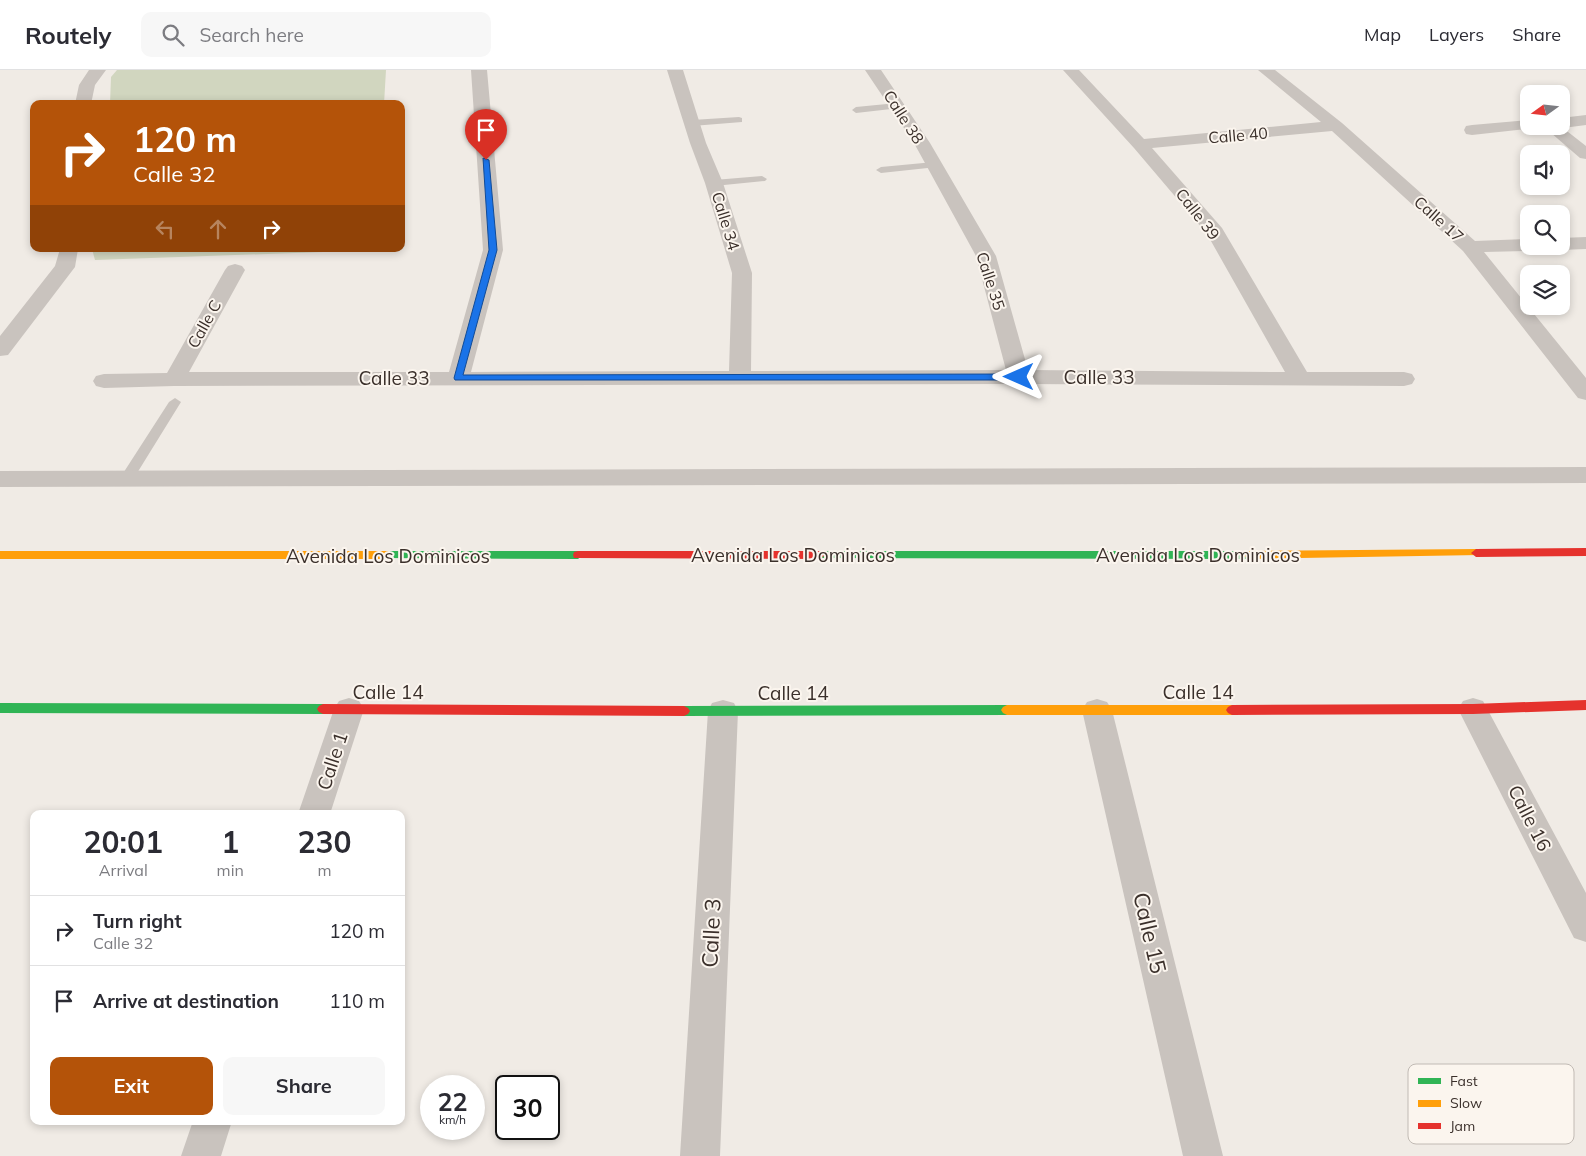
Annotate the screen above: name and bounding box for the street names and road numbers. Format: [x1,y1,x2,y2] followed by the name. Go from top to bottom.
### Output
[879,86,929,148] street label: Calle 38
[1207,122,1269,148] street label: Calle 40
[1172,184,1224,244] street label: Calle 39
[708,189,744,253] street label: Calle 34
[1410,191,1468,247] street label: Calle 17
[972,249,1010,313] street label: Calle 35
[183,296,225,351] street label: Calle C
[1063,365,1135,389] street label: Calle 33
[358,366,430,390] street label: Calle 33
[691,543,895,567] street label: Avenida Los Dominicos
[1096,543,1300,567] street label: Avenida Los Dominicos
[286,544,490,568] street label: Avenida Los Dominicos
[352,680,424,704] street label: Calle 14
[1162,680,1234,704] street label: Calle 14
[757,681,829,705] street label: Calle 14
[311,729,353,793] street label: Calle 1
[1503,781,1557,855] street label: Calle 16
[1127,890,1173,976] street label: Calle 15
[695,898,727,968] street label: Calle 3

